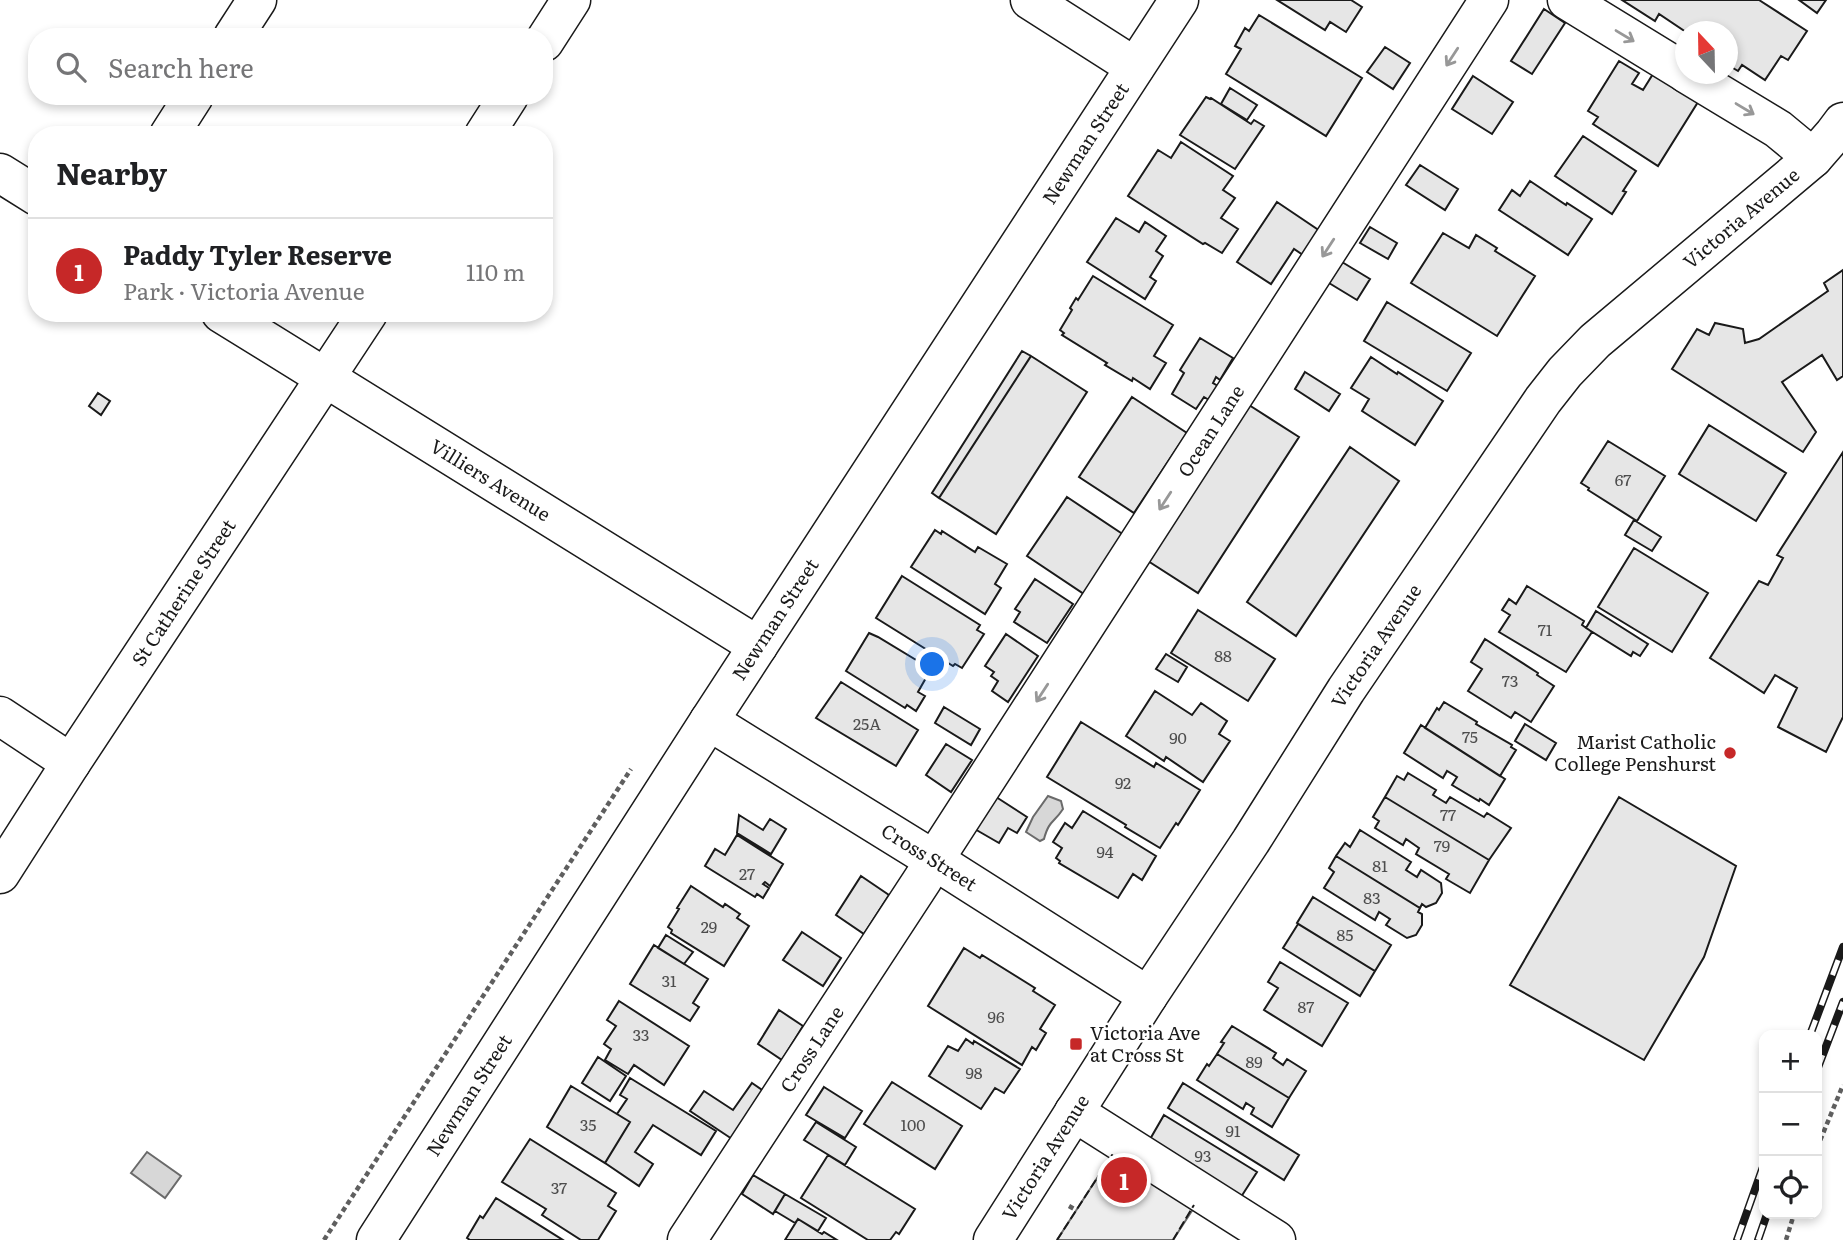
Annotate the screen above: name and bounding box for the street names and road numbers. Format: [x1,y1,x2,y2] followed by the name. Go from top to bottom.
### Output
[1035,76,1135,209] street label: Newman Street
[1676,160,1805,274] street label: Victoria Avenue
[1170,379,1250,482] street label: Ocean Lane
[425,431,557,527] street label: Villiers Avenue
[124,513,242,671] street label: St Catherine Street
[724,552,825,685] street label: Newman Street
[1323,578,1427,713] street label: Victoria Avenue
[876,816,983,897] street label: Cross Street
[772,1000,850,1097] street label: Cross Lane
[418,1028,518,1161] street label: Newman Street
[994,1088,1095,1225] street label: Victoria Avenue

